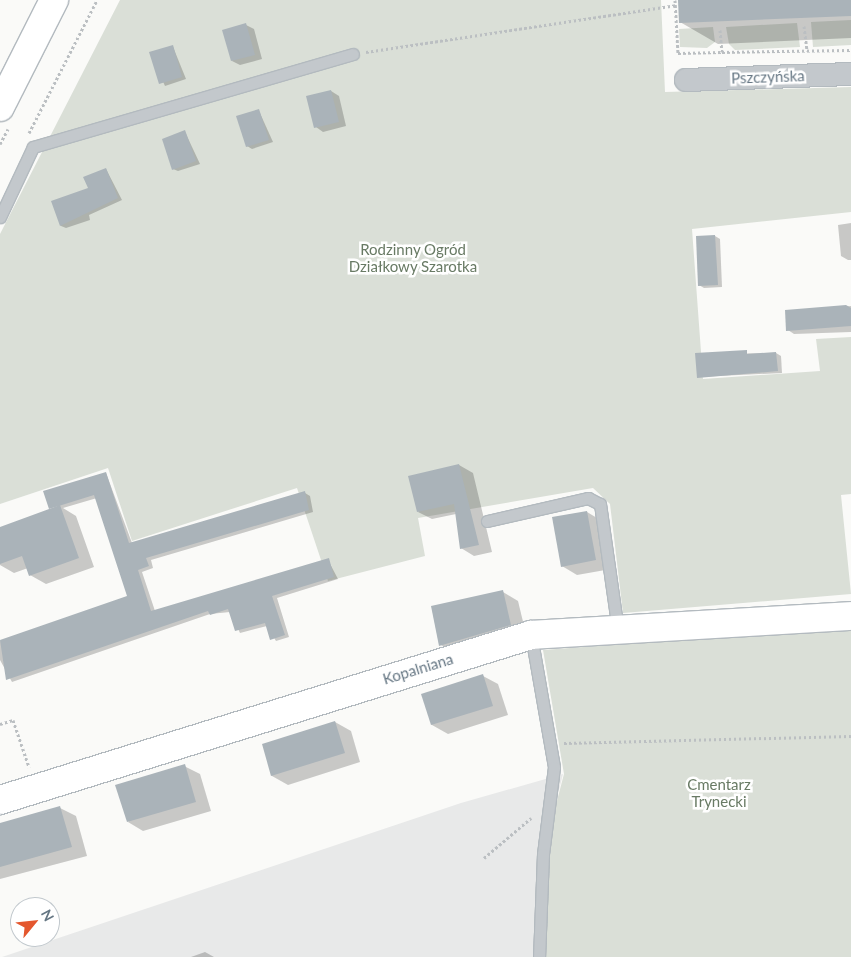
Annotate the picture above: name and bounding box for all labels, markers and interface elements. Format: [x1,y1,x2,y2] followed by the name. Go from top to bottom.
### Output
[731,67,805,87] street label: Pszczyńska
[349,240,477,275] park label: Rodzinny Ogród Działkowy Szarotka
[381,650,455,688] street label: Kopalniana
[687,775,751,810] park label: Cmentarz Trynecki
[10,897,60,947] north arrow
[38,906,58,924] text: N

